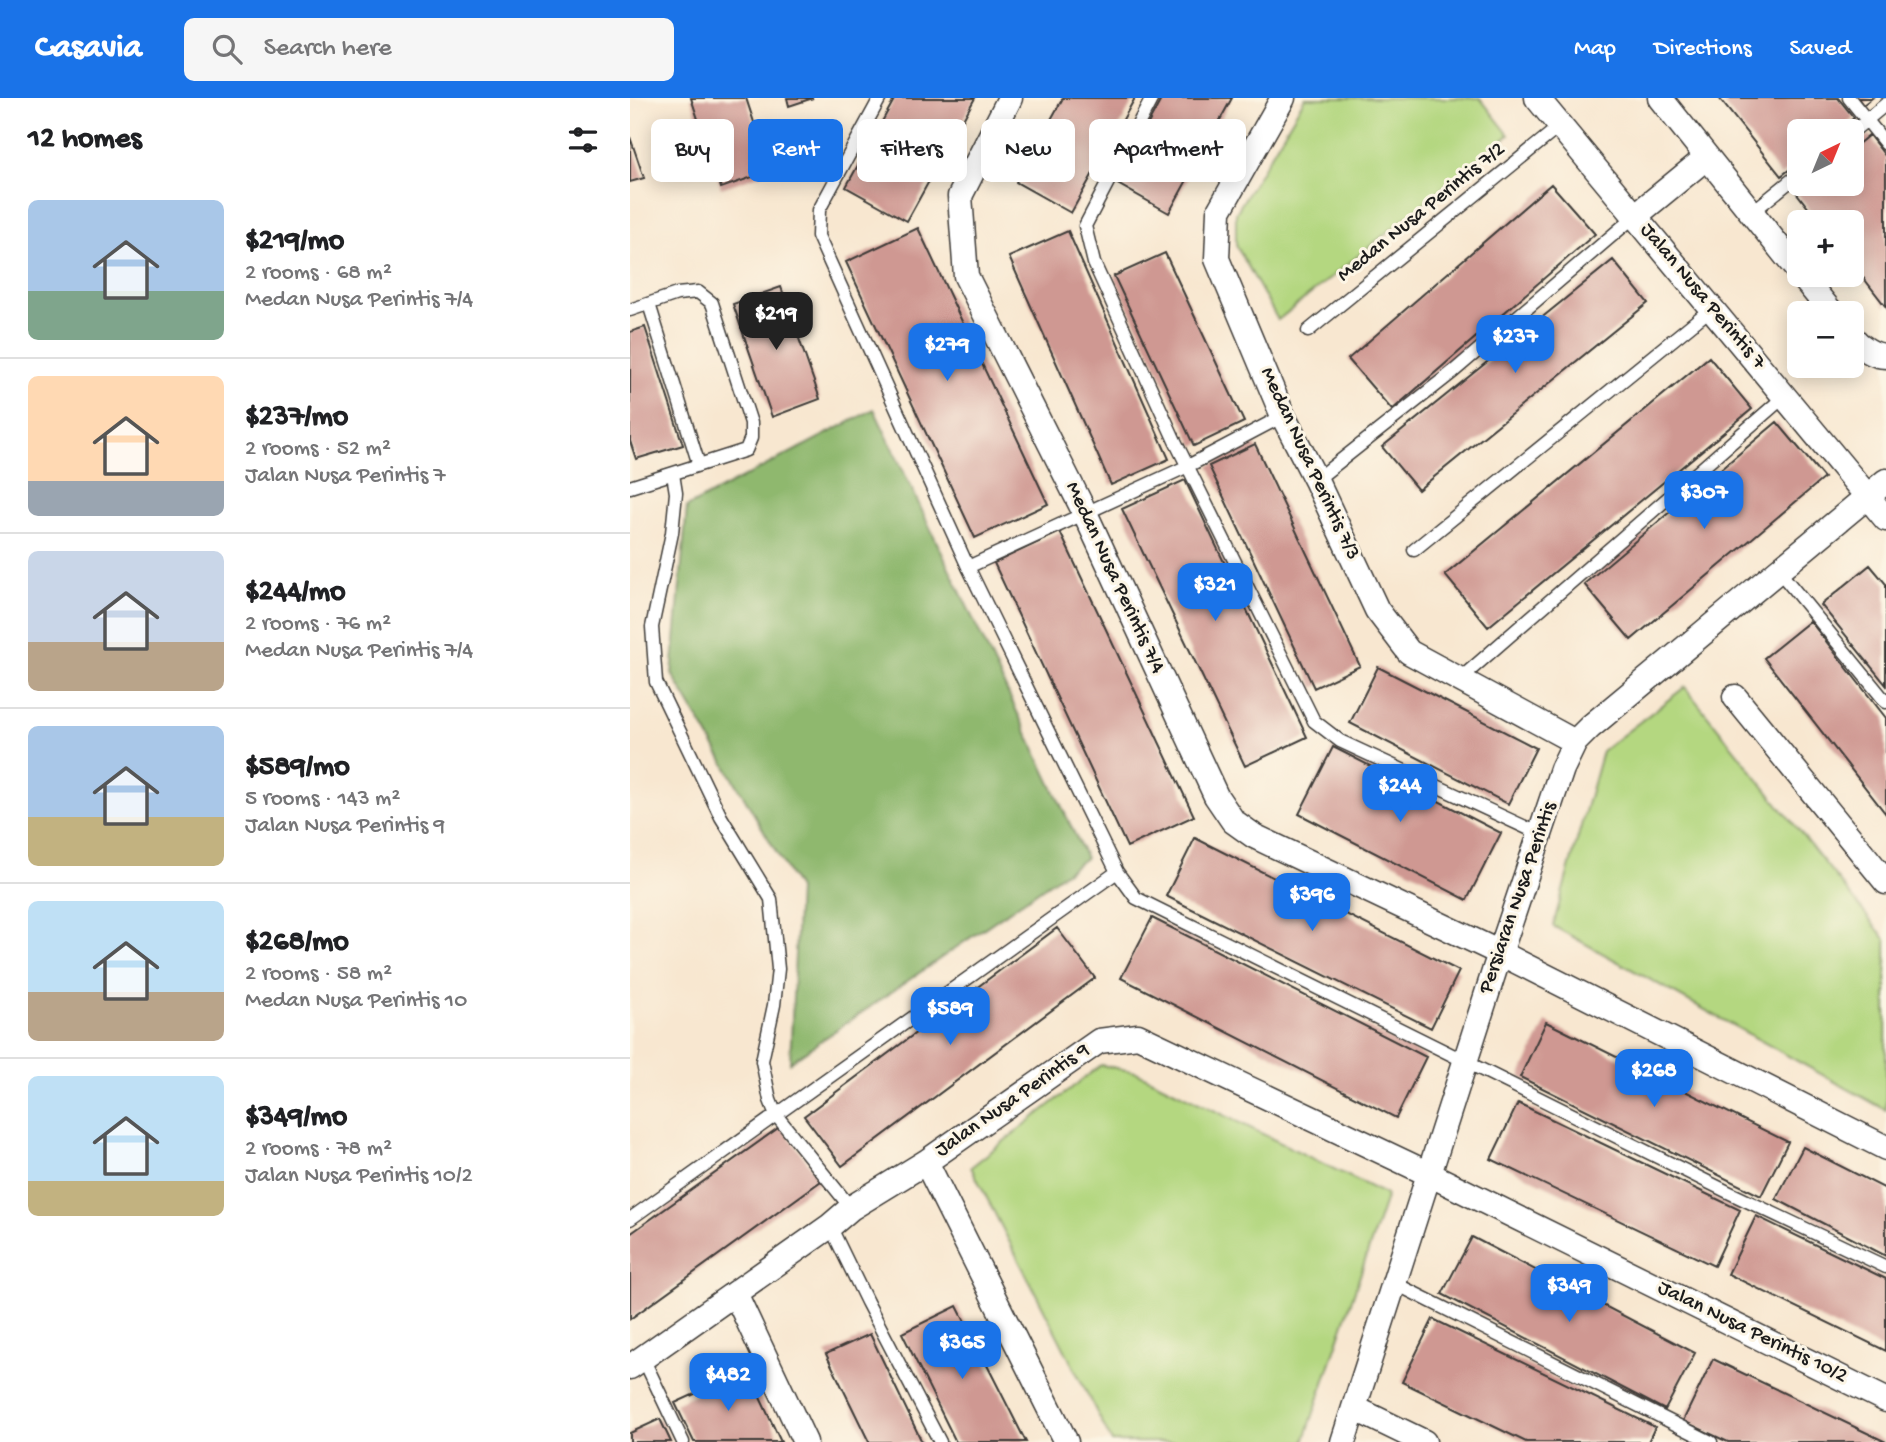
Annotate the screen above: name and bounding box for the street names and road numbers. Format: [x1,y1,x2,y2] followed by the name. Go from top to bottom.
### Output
[1333,138,1511,288] street label: Medan Nusa Perintis 7/2
[1634,219,1771,376] street label: Jalan Nusa Perintis 7
[1253,364,1365,564] street label: Medan Nusa Perintis 7/3
[1059,478,1169,678] street label: Medan Nusa Perintis 7/4
[1474,798,1564,998] street label: Persiaran Nusa Perintis
[931,1038,1095,1164] street label: Jalan Nusa Perintis 9
[1653,1276,1851,1390] street label: Jalan Nusa Perintis 10/2

